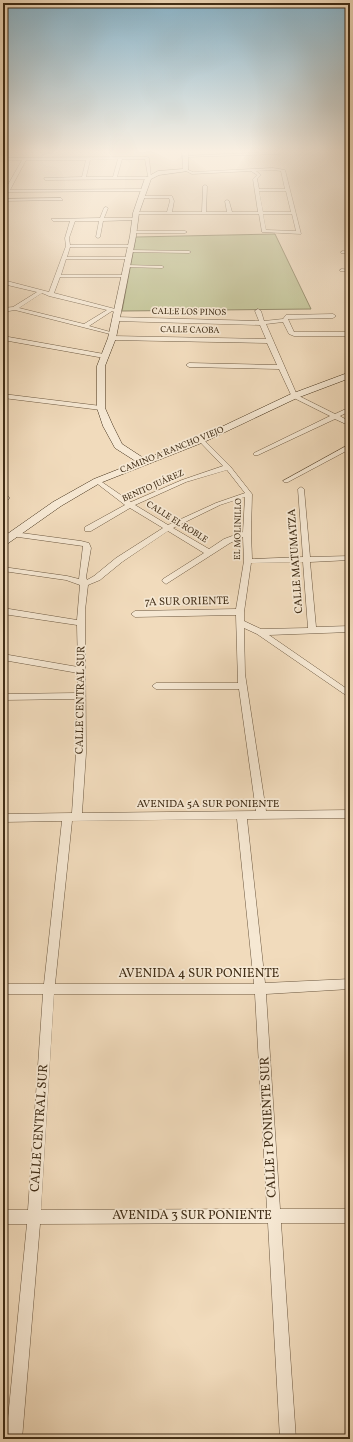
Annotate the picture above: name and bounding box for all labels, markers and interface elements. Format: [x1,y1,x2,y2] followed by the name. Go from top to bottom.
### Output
[152,305,226,319] street label: CALLE LOS PINOS
[160,323,220,337] street label: CALLE CAOBA
[118,423,226,477] street label: CAMINO A RANCHO VIEJO
[120,466,186,505] street label: BENITO JUÁREZ
[231,497,245,560] street label: EL MOLINILLO
[144,498,211,546] street label: CALLE EL ROBLE
[285,508,307,614] street label: CALLE MATUMATZA
[145,594,230,610] street label: 7A SUR ORIENTE
[73,645,89,754] street label: CALLE CENTRAL SUR
[137,797,280,812] street label: AVENIDA 5A SUR PONIENTE
[119,965,280,983] street label: AVENIDA 4 SUR PONIENTE
[256,1056,282,1198] street label: CALLE 1 PONIENTE SUR
[27,1063,53,1193] street label: CALLE CENTRAL SUR
[112,1207,272,1225] street label: AVENIDA 3 SUR PONIENTE

